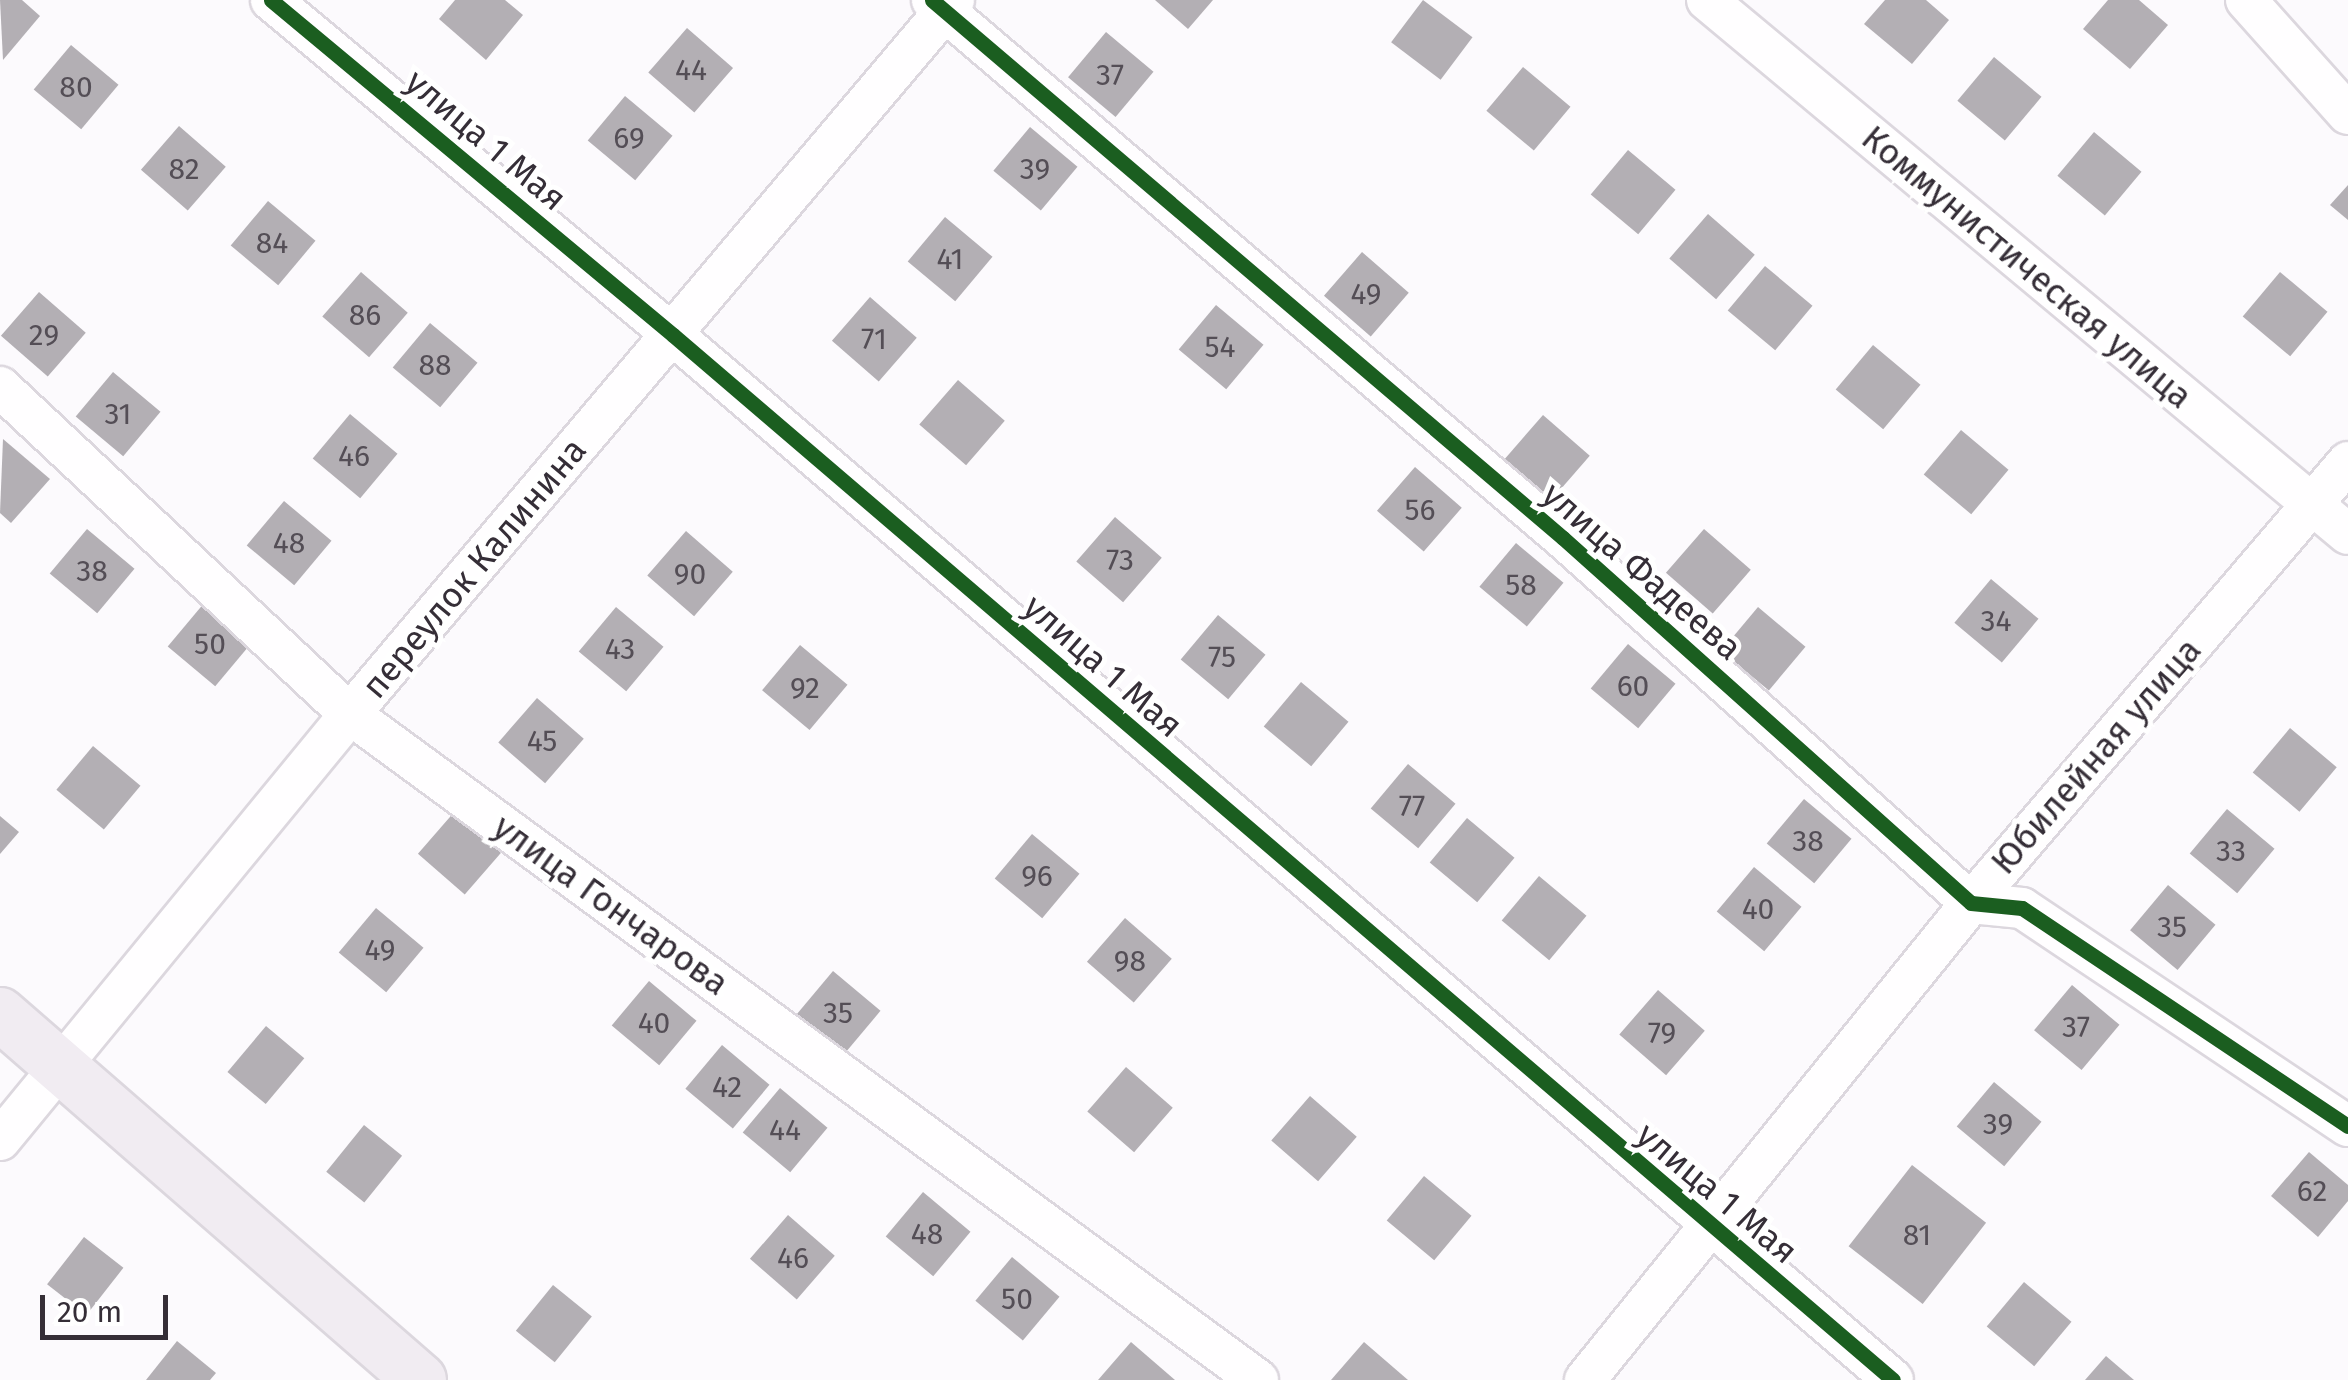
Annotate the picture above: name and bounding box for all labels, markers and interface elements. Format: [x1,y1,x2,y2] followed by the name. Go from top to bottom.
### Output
[675,52,707,88] house number: 44
[1096,57,1124,93] house number: 37
[397,61,575,219] street label: улица 1 Мая
[59,69,93,105] house number: 80
[1853,117,2201,417] street label: Коммунистическая улица
[613,120,645,156] house number: 69
[168,151,200,187] house number: 82
[1020,151,1050,187] house number: 39
[256,225,288,261] house number: 84
[936,241,964,277] house number: 41
[1350,276,1382,312] house number: 49
[349,297,381,333] house number: 86
[29,317,59,353] house number: 29
[861,321,887,357] house number: 71
[1205,329,1235,365] house number: 54
[418,347,452,383] house number: 88
[104,396,132,432] house number: 31
[353,429,595,707] street label: переулок Калинина
[338,438,370,474] house number: 46
[1534,473,1750,669] street label: улица Фадеева
[1404,492,1436,528] house number: 56
[273,525,305,561] house number: 48
[1106,542,1134,578] house number: 73
[76,553,108,589] house number: 38
[674,556,706,592] house number: 90
[1505,567,1537,603] house number: 58
[1015,586,1191,746] street label: улица 1 Мая
[1981,603,2011,639] house number: 34
[194,626,226,662] house number: 50
[1982,629,2210,883] street label: Юбилейная улица
[605,631,635,667] house number: 43
[1208,639,1236,675] house number: 75
[1617,668,1649,704] house number: 60
[790,670,820,706] house number: 92
[527,723,557,759] house number: 45
[1399,788,1425,824] house number: 77
[485,806,737,1004] street label: улица Гончарова
[1792,823,1824,859] house number: 38
[2216,833,2246,869] house number: 33
[1021,858,1053,894] house number: 96
[1742,891,1774,927] house number: 40
[2157,909,2187,945] house number: 35
[364,932,396,968] house number: 49
[1114,943,1146,979] house number: 98
[823,995,853,1031] house number: 35
[638,1005,670,1041] house number: 40
[2062,1009,2090,1045] house number: 37
[1648,1015,1676,1051] house number: 79
[712,1069,742,1105] house number: 42
[1983,1106,2013,1142] house number: 39
[769,1112,801,1148] house number: 44
[1628,1114,1806,1272] street label: улица 1 Мая
[2297,1173,2327,1209] house number: 62
[911,1216,943,1252] house number: 48
[1903,1217,1931,1253] house number: 81
[777,1240,809,1276] house number: 46
[45,1275,172,1337] scale bar
[1001,1281,1033,1317] house number: 50
[57,1294,122,1330] text: 20 m

